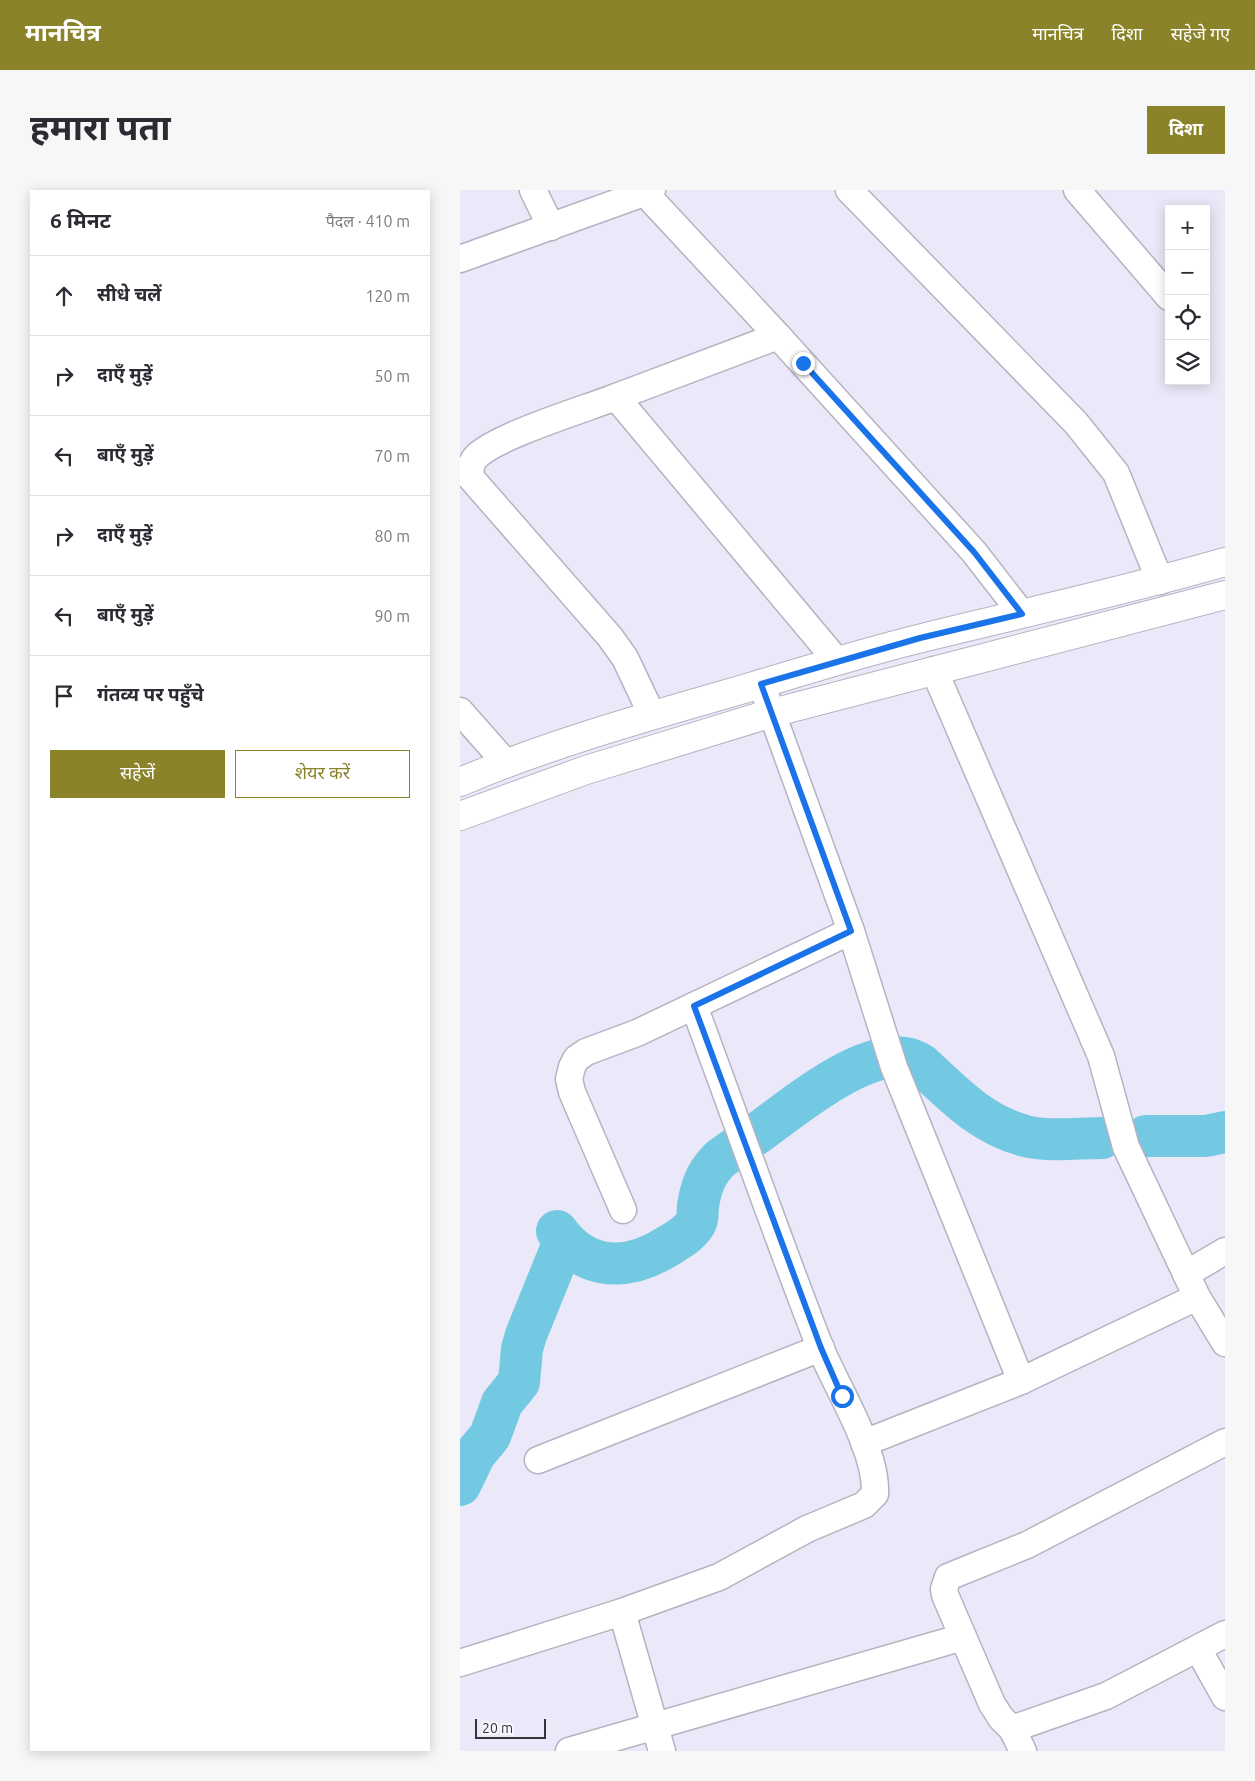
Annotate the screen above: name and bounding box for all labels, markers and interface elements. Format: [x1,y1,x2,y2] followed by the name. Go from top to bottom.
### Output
[25,19,101,46] text: मानचित्र
[1032,23,1084,43] text: मानचित्र
[1112,23,1143,43] text: दिशा
[1171,23,1230,43] text: सहेजे गए
[1147,106,1225,154] button: दिशा
[30,107,170,147] text: हमारा पता
[1165,205,1210,385] map controls
[1165,205,1210,250] button: +
[50,208,111,232] text: 6 मिनट
[326,212,410,230] text: पैदल · 410 m
[1165,250,1210,295] button: −
[50,282,78,310] icon: ahead
[97,283,161,305] text: सीधे चलें
[365,287,410,305] text: 120 m
[1165,295,1210,340] button: locate
[1165,340,1210,385] button: layers
[792,352,815,375] route end
[50,362,78,390] icon: right
[97,363,153,385] text: दाएँ मुड़ें
[374,367,410,385] text: 50 m
[50,442,78,470] icon: left
[97,443,154,465] text: बाएँ मुड़ें
[374,447,410,465] text: 70 m
[50,522,78,550] icon: right
[97,523,153,545] text: दाएँ मुड़ें
[374,527,410,545] text: 80 m
[50,602,78,630] icon: left
[97,603,154,625] text: बाएँ मुड़ें
[374,607,410,625] text: 90 m
[50,682,78,710] icon: arrive
[97,683,204,705] text: गंतव्य पर पहुँचे
[50,750,225,798] button: सहेजें
[235,750,410,798] button: शेयर करें
[831,1385,854,1408] route start
[475,1716,546,1739] scale bar
[482,1720,513,1736] text: 20 m

